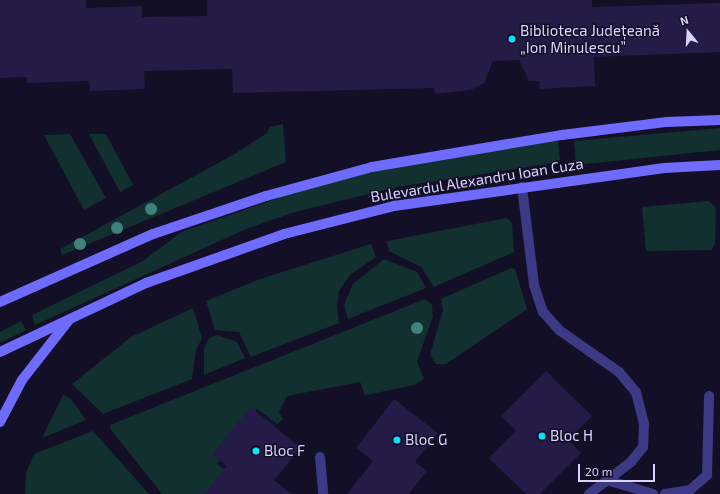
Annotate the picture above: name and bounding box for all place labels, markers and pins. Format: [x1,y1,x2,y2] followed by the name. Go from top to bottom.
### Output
[520,21,660,56] place label: Biblioteca Județeană „Ion Minulescu”
[507,34,517,44] marker: Biblioteca Județeană „Ion Minulescu”
[550,427,593,445] place label: Bloc H
[405,431,447,449] place label: Bloc G
[537,431,547,441] marker: Bloc H
[392,435,402,445] marker: Bloc G
[264,442,305,460] place label: Bloc F
[251,446,261,456] marker: Bloc F

